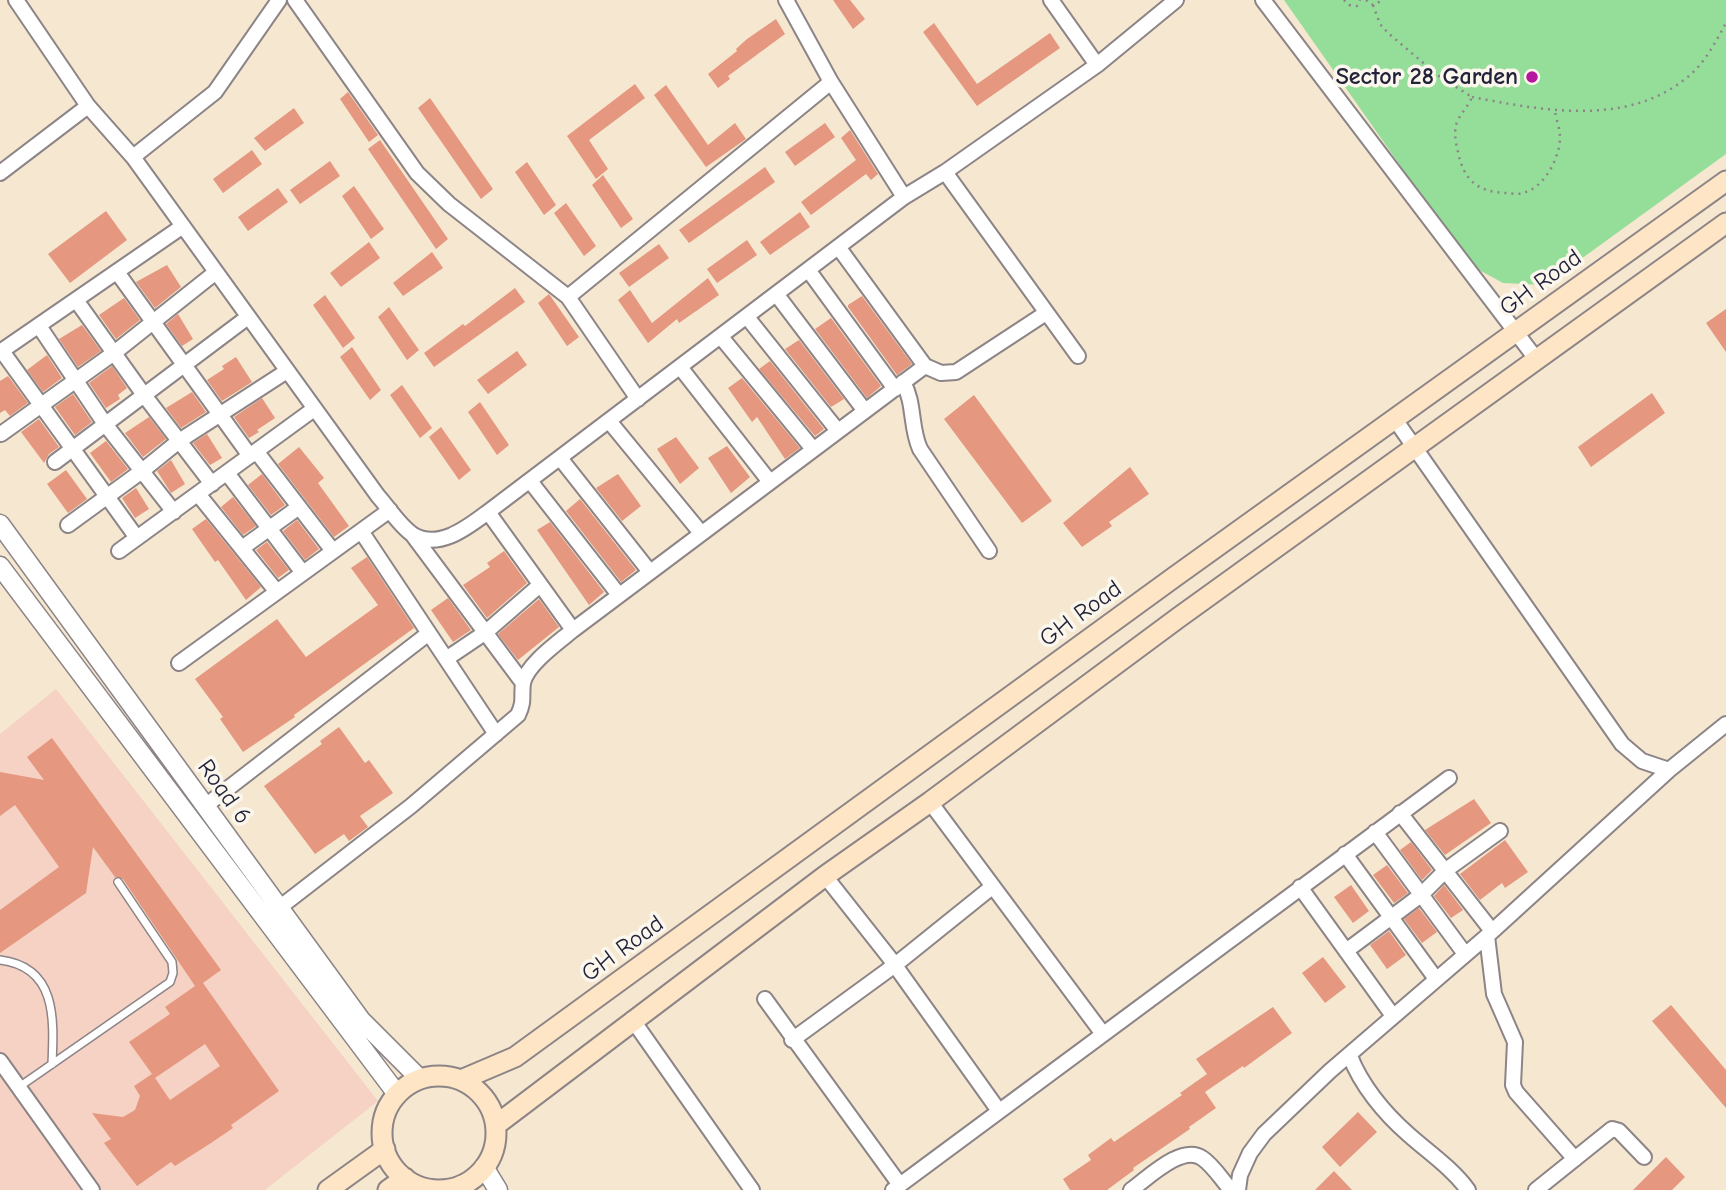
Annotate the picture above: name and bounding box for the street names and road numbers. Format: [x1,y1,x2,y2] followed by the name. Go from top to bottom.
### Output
[1494,244,1588,322] street label: GH Road
[1034,575,1128,653] street label: GH Road
[191,754,257,830] street label: Road 6
[576,910,670,988] street label: GH Road

